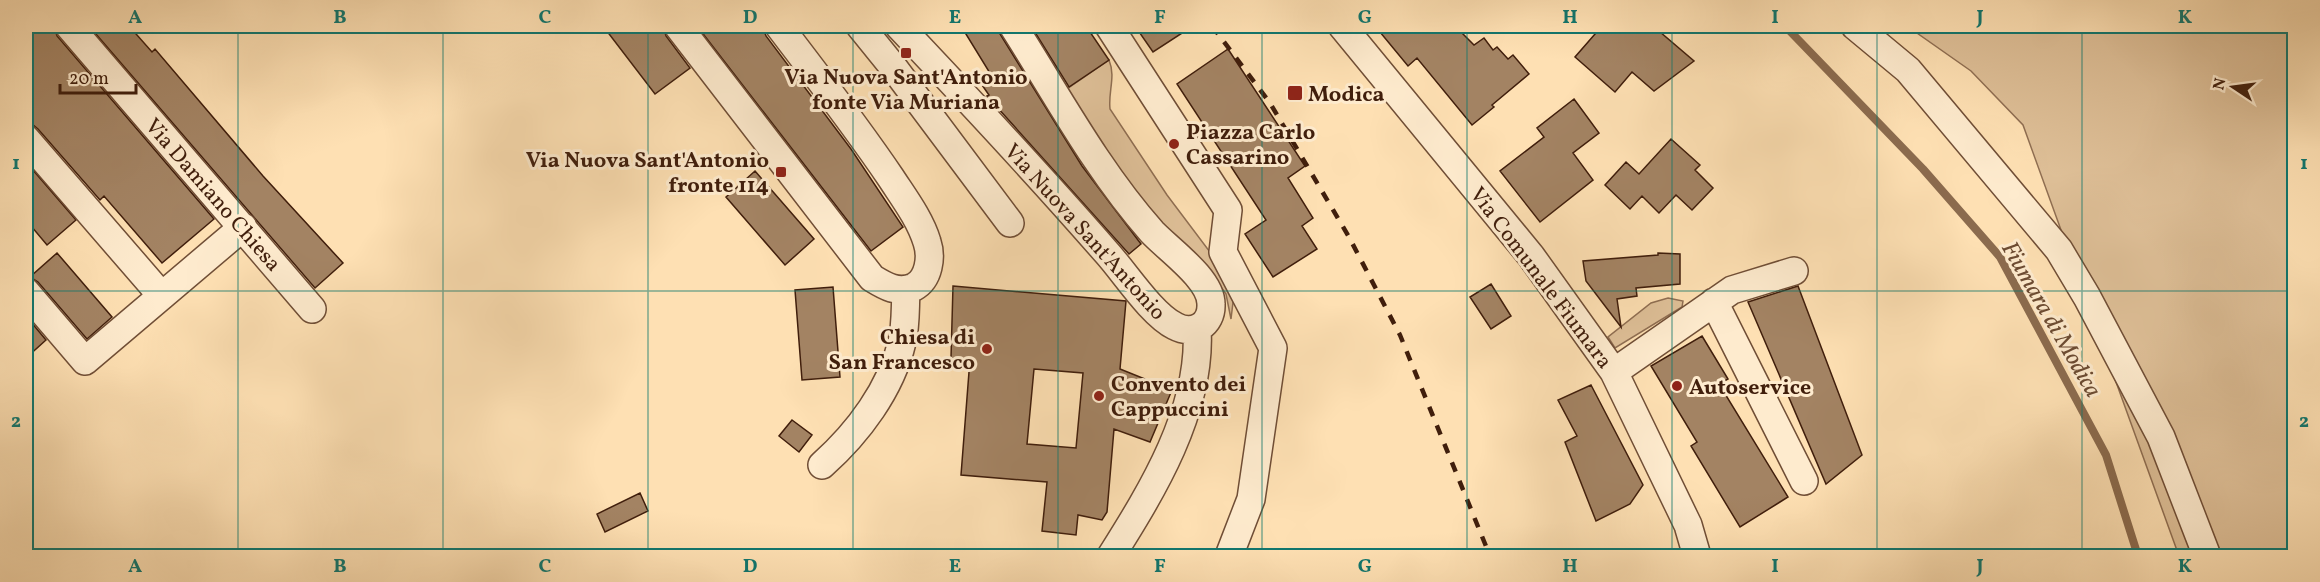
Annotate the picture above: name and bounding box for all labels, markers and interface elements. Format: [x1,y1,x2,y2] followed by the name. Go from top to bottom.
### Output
[128,4,142,32] text: A
[333,4,347,32] text: B
[539,4,552,32] text: C
[743,4,757,32] text: D
[949,4,961,32] text: E
[1154,4,1166,32] text: F
[1358,4,1372,32] text: G
[1562,4,1578,32] text: H
[1771,4,1779,32] text: I
[1975,4,1984,32] text: J
[2178,4,2193,32] text: K
[899,46,913,60] marker: Via Nuova Sant'Antonio fonte Via Muriana
[60,57,136,95] scale bar
[2203,57,2263,117] north arrow
[784,63,1028,119] place label: Via Nuova Sant'Antonio fonte Via Muriana
[69,67,109,92] text: 20 m
[2208,76,2232,92] text: N
[1308,80,1385,111] place label: Modica
[1286,84,1304,102] marker: Modica
[137,112,288,279] street label: Via Damiano Chiesa
[1186,118,1315,174] place label: Piazza Carlo Cassarino
[996,137,1172,328] street label: Via Nuova Sant'Antonio
[1167,137,1181,151] marker: Piazza Carlo Cassarino
[526,146,769,202] place label: Via Nuova Sant'Antonio fronte 114
[12,150,20,178] text: 1
[2300,150,2308,178] text: 1
[774,165,788,179] marker: Via Nuova Sant'Antonio fronte 114
[1461,181,1619,376] street label: Via Comunale Fiumara
[1992,236,2109,404] water label: Fiumara di Modica
[829,323,975,379] place label: Chiesa di San Francesco
[980,342,994,356] marker: Chiesa di San Francesco
[1111,370,1246,426] place label: Convento dei Cappuccini
[1689,373,1811,404] place label: Autoservice
[1670,379,1684,393] marker: Autoservice
[1092,389,1106,403] marker: Convento dei Cappuccini
[11,408,21,436] text: 2
[2299,408,2309,436] text: 2
[128,553,142,581] text: A
[333,553,347,581] text: B
[539,553,552,581] text: C
[743,553,757,581] text: D
[949,553,961,581] text: E
[1154,553,1166,581] text: F
[1358,553,1372,581] text: G
[1562,553,1578,581] text: H
[1771,553,1779,581] text: I
[1975,553,1984,581] text: J
[2178,553,2193,581] text: K

